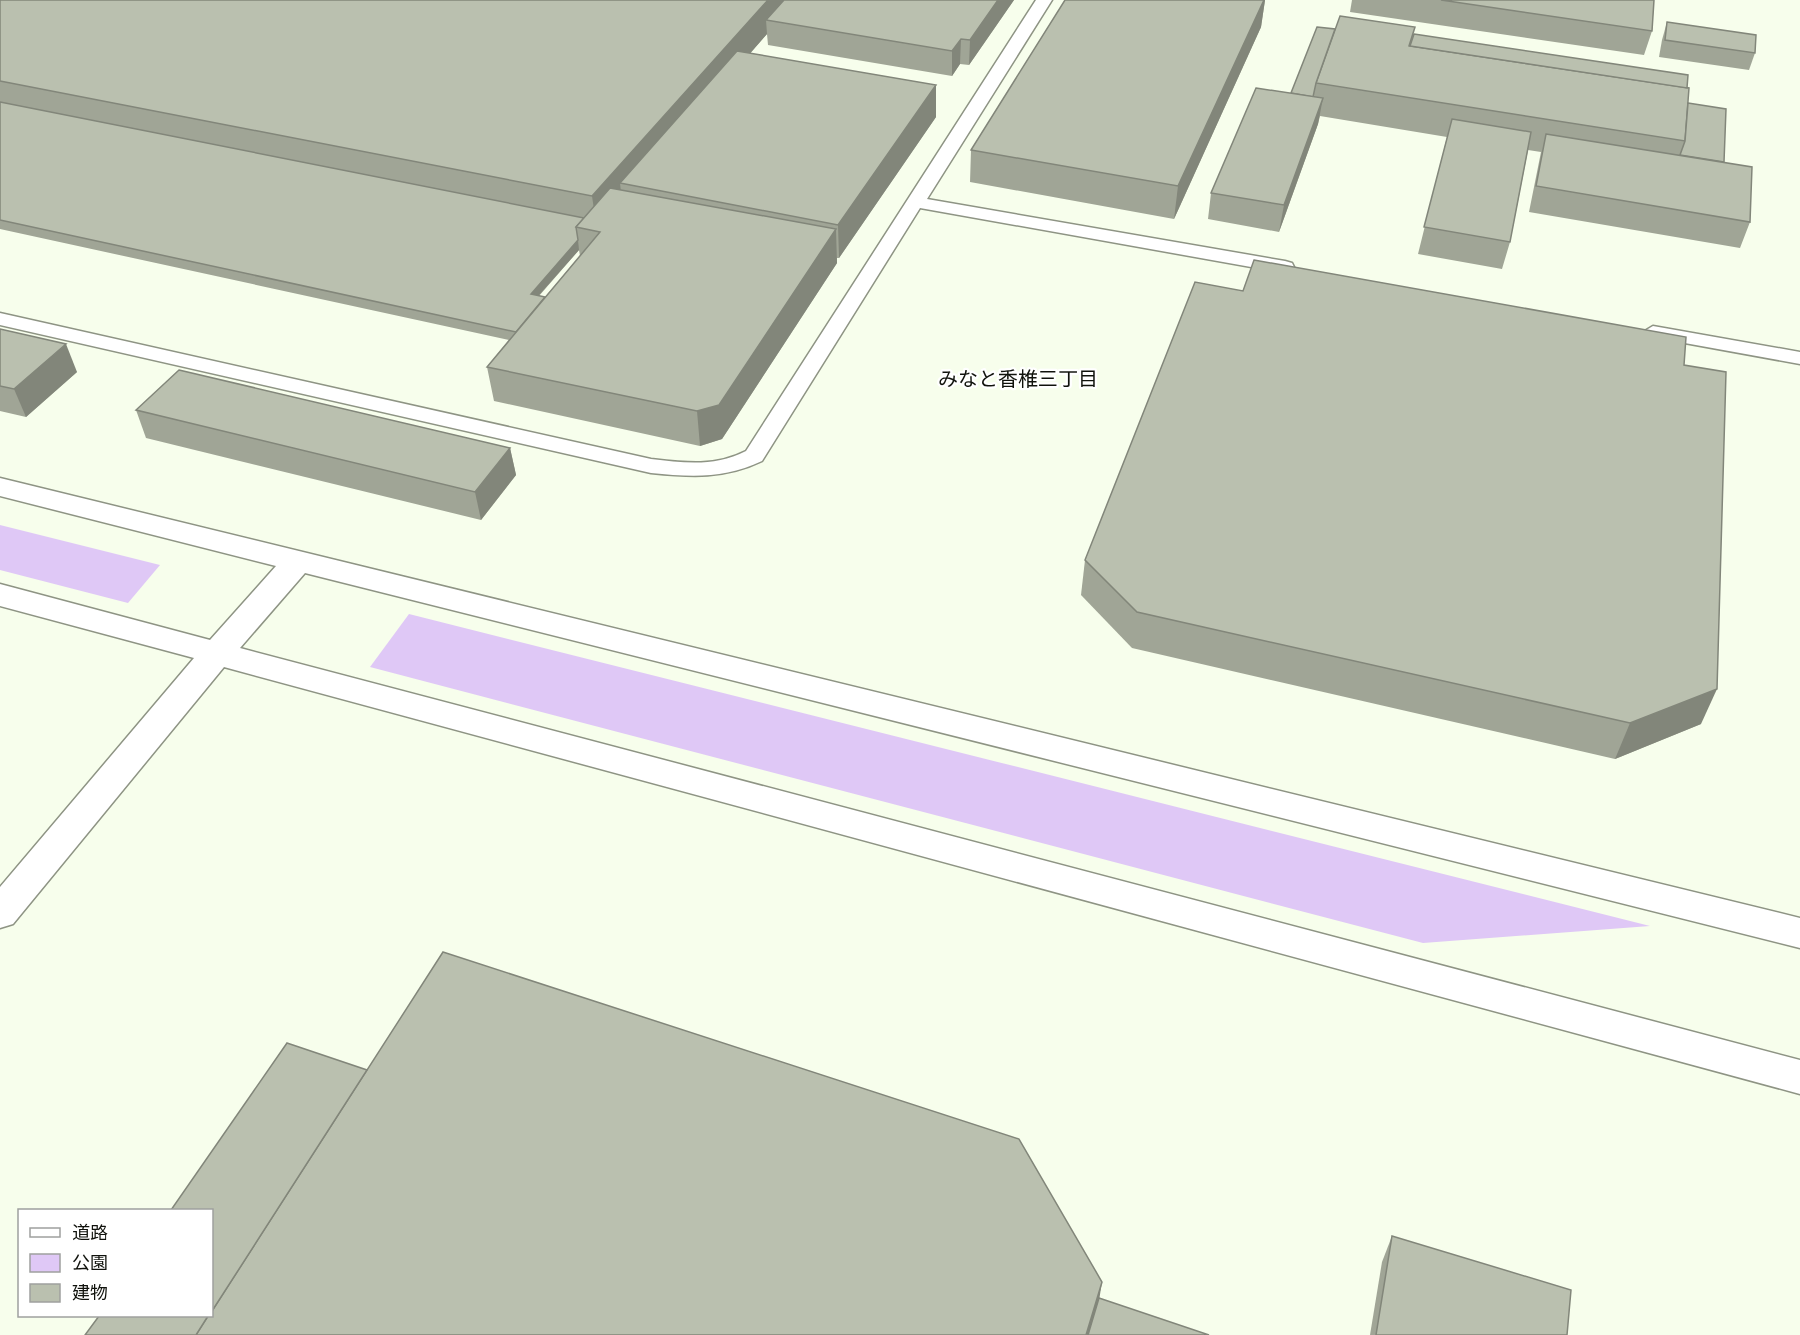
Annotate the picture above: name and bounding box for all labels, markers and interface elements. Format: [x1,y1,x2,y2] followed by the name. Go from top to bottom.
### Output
[938,367,1098,392] district label: みなと香椎三丁目
[18,1209,213,1317] legend
[72,1222,108,1244] text: 道路
[72,1252,108,1274] text: 公園
[72,1282,108,1304] text: 建物

